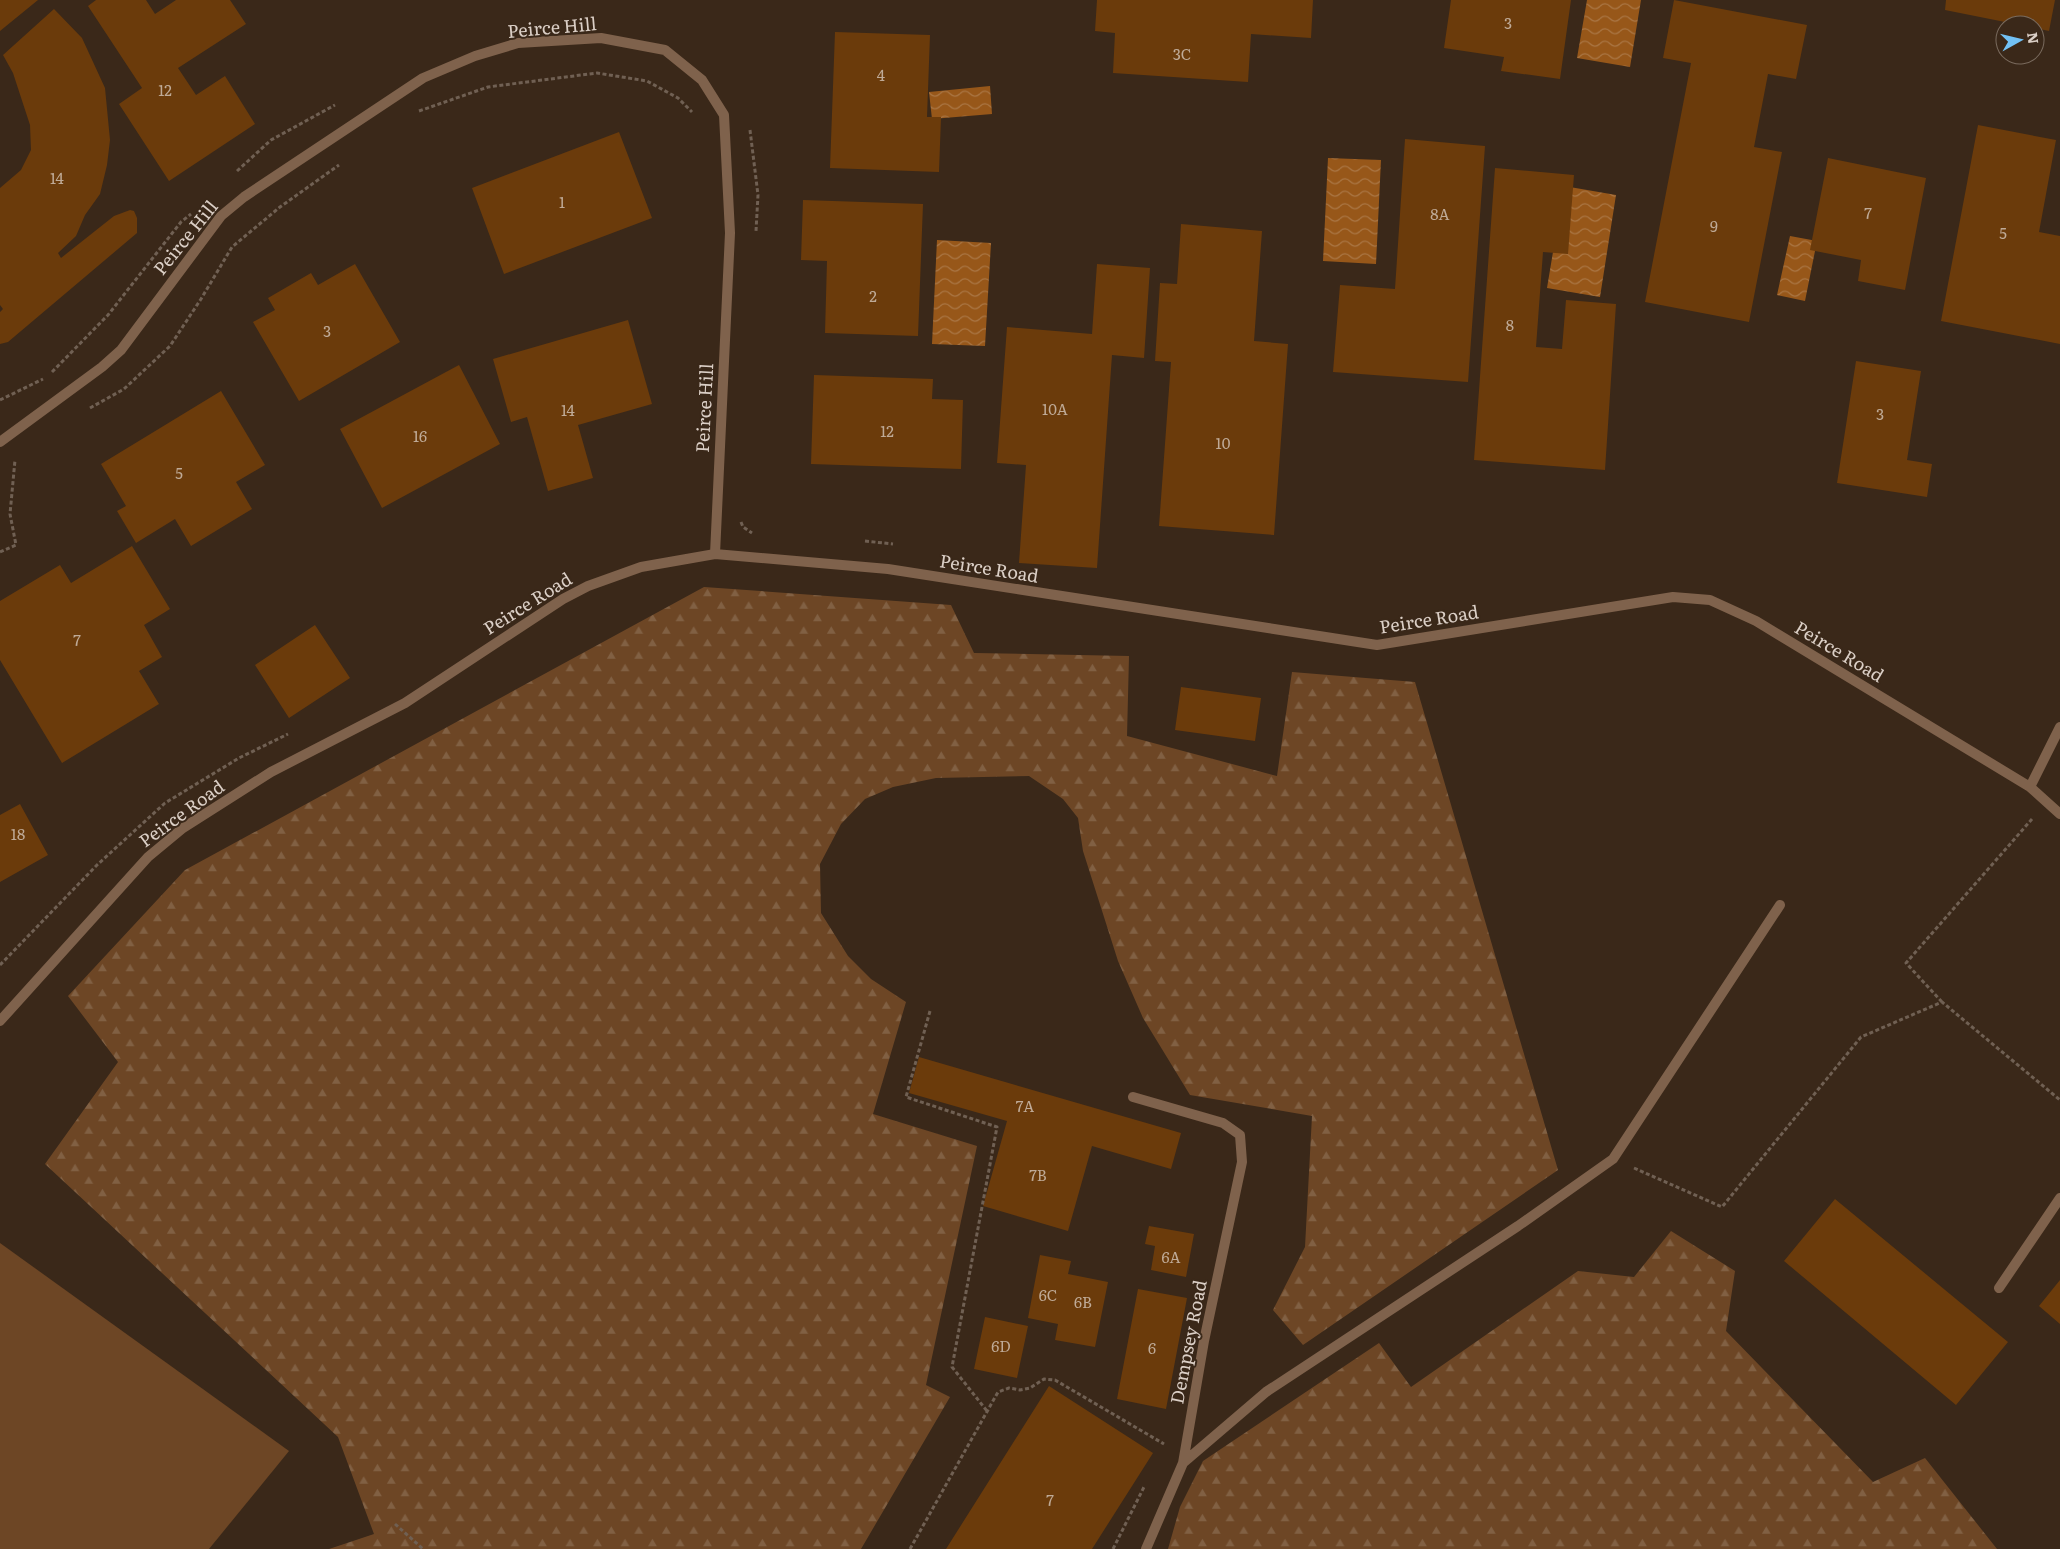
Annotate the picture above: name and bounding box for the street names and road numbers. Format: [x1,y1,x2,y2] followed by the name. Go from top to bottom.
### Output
[506,9,598,44] street label: Peirce Hill
[146,194,223,280] street label: Peirce Hill
[688,363,719,453] street label: Peirce Hill
[938,546,1041,589] street label: Peirce Road
[478,565,577,641] street label: Peirce Road
[1377,597,1480,640] street label: Peirce Road
[1790,613,1890,688] street label: Peirce Road
[133,772,230,853] street label: Peirce Road
[1162,1277,1213,1406] street label: Dempsey Road

